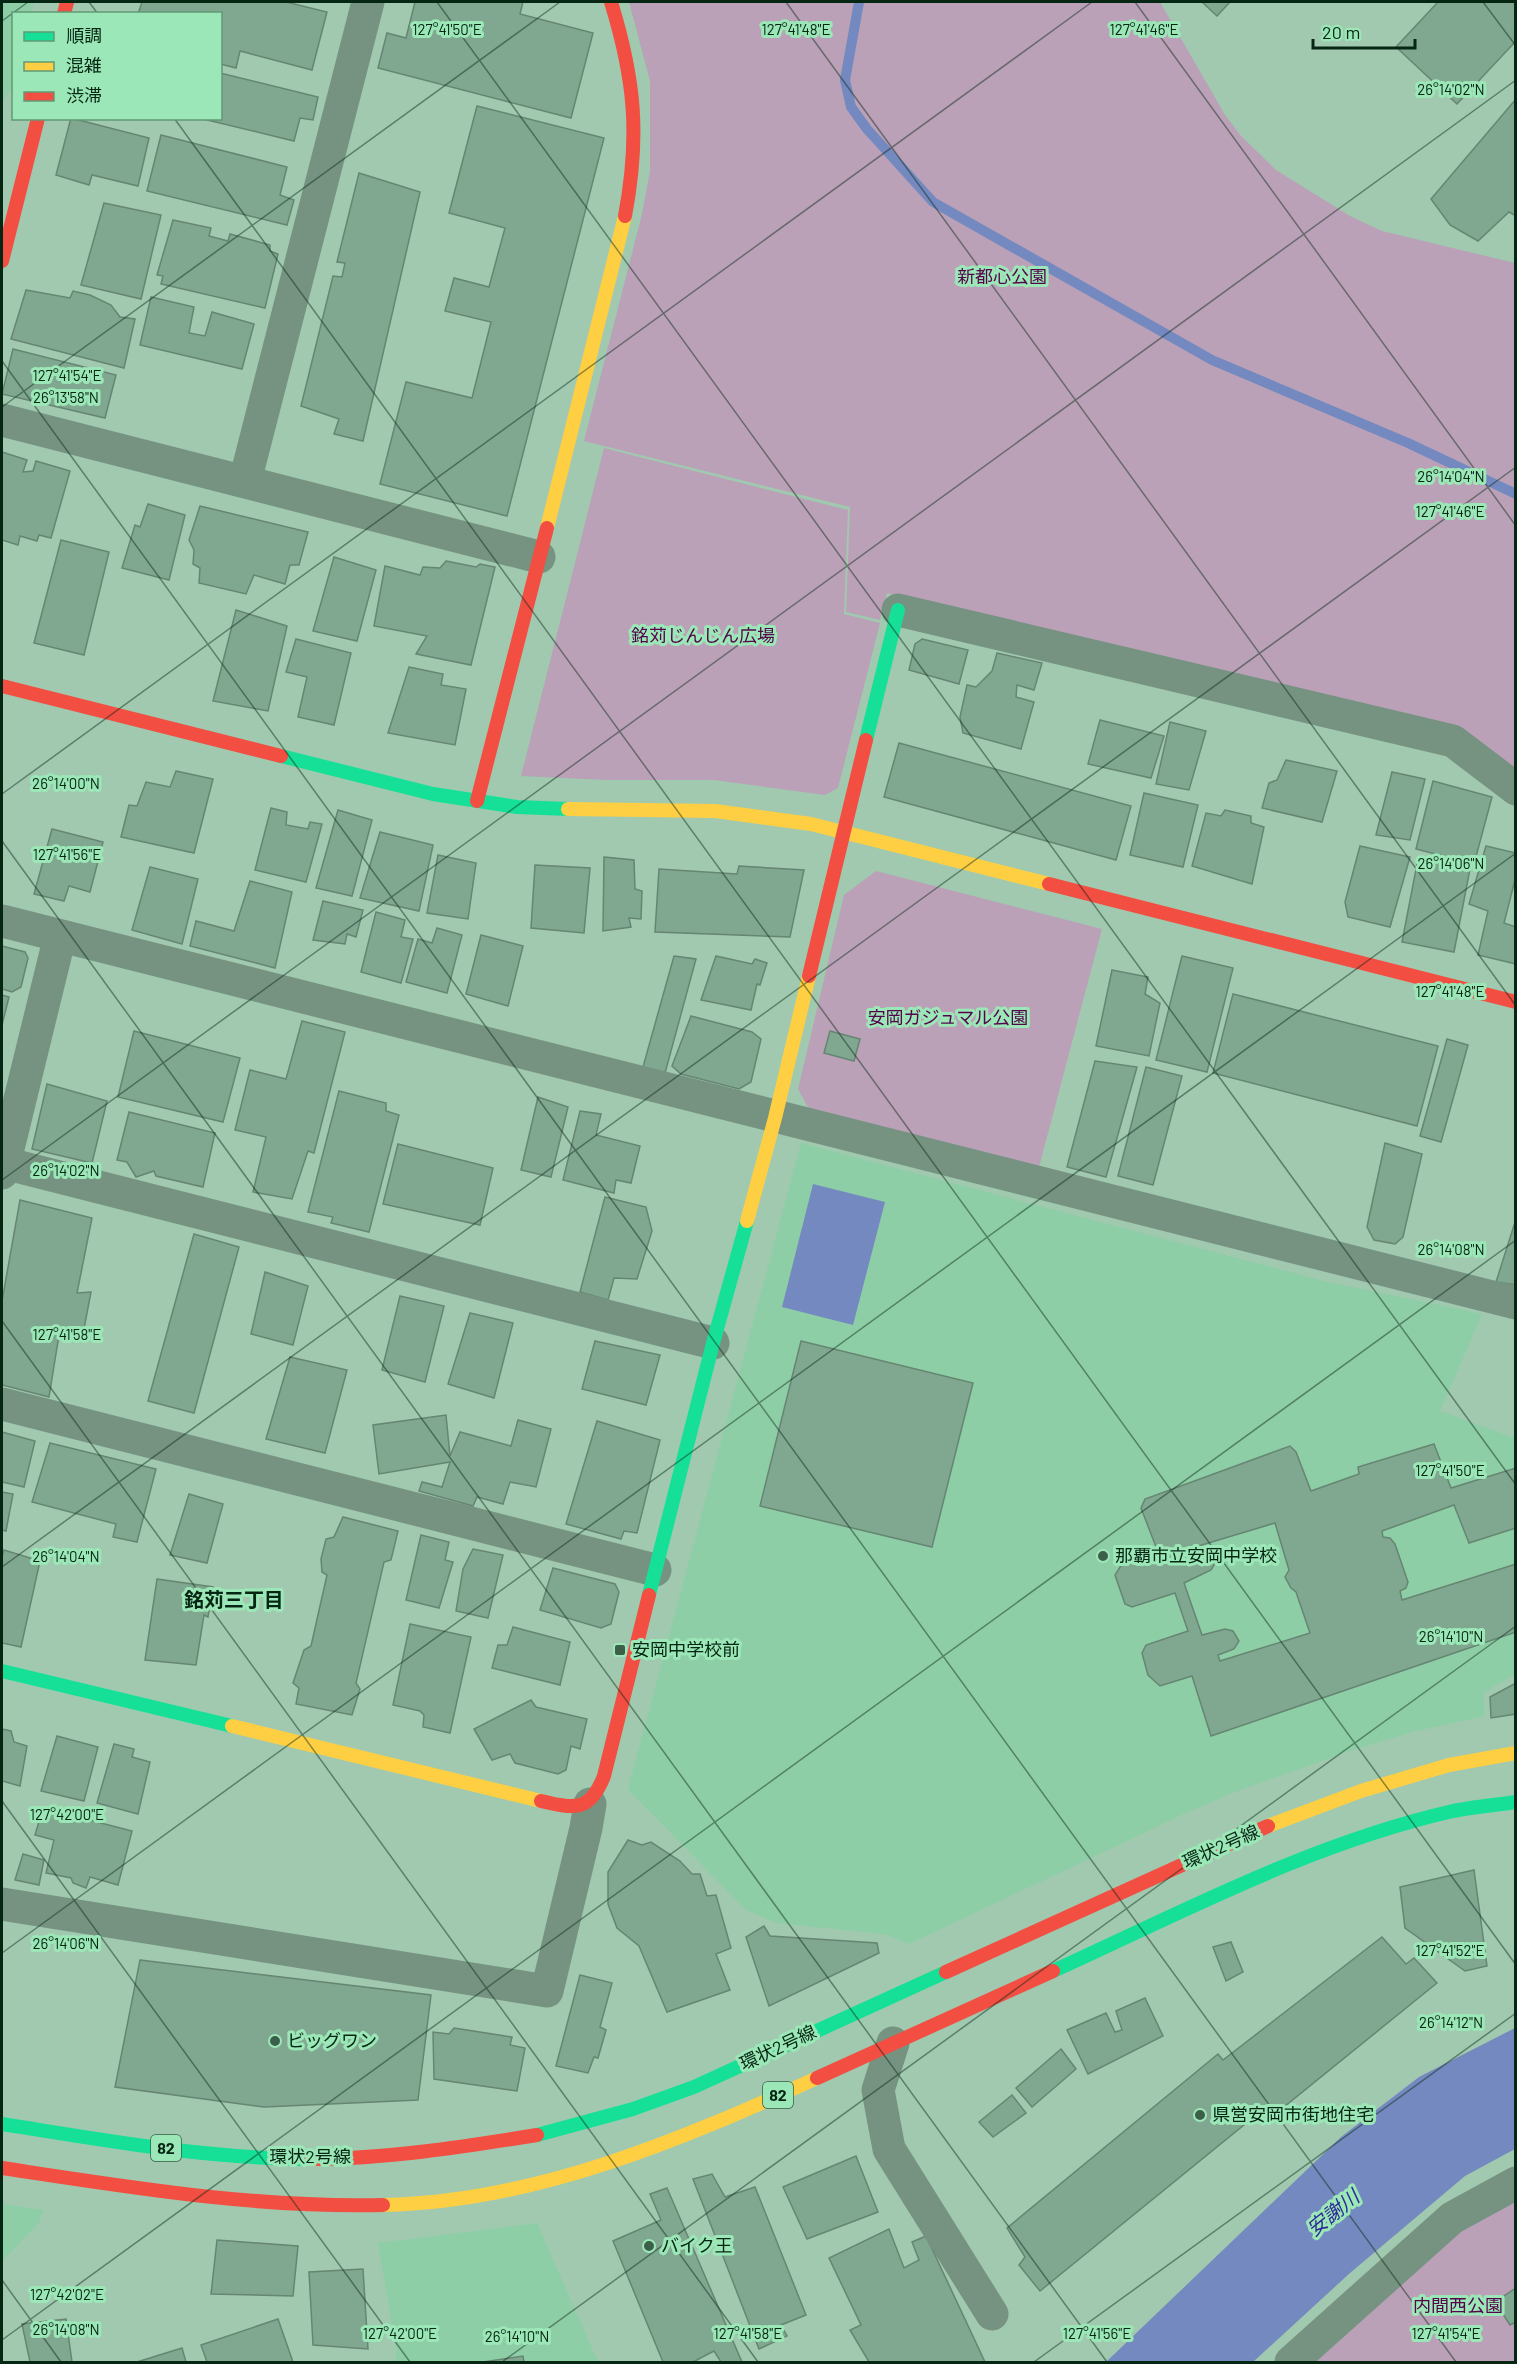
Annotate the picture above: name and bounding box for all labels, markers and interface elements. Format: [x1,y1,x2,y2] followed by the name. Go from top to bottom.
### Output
[12,12,222,120] legend
[1313,12,1415,50] scale bar
[412,20,482,38] text: 127°41'50"E
[761,20,831,38] text: 127°41'48"E
[1109,20,1179,38] text: 127°41'46"E
[1322,21,1360,43] text: 20 m
[66,24,102,46] text: 順調
[66,54,102,76] text: 混雑
[1417,80,1485,98] text: 26°14'02"N
[66,84,102,106] text: 渋滞
[957,265,1047,287] park label: 新都心公園
[33,366,102,384] text: 127°41'54"E
[33,388,99,406] text: 26°13'58"N
[1417,467,1485,485] text: 26°14'04"N
[1415,502,1485,520] text: 127°41'46"E
[631,624,775,646] park label: 銘苅じんじん広場
[32,774,100,792] text: 26°14'00"N
[33,845,101,863] text: 127°41'56"E
[1417,854,1485,872] text: 26°14'06"N
[1415,982,1485,1000] text: 127°41'48"E
[868,1006,1028,1028] park label: 安岡ガジュマル公園
[32,1161,100,1179] text: 26°14'02"N
[1417,1240,1485,1258] text: 26°14'08"N
[33,1325,101,1343] text: 127°41'58"E
[1415,1461,1485,1479] text: 127°41'50"E
[1115,1544,1277,1566] place label: 那覇市立安岡中学校
[32,1547,100,1565] text: 26°14'04"N
[1096,1549,1110,1563] marker: 那覇市立安岡中学校
[184,1587,284,1611] district label: 銘苅三丁目
[1419,1627,1483,1645] text: 26°14'10"N
[632,1638,740,1660] place label: 安岡中学校前
[613,1643,627,1657] marker: 安岡中学校前
[30,1805,104,1823] text: 127°42'00"E
[1179,1819,1262,1873] street label: 環状2号線
[32,1934,100,1952] text: 26°14'06"N
[1416,1941,1485,1959] text: 127°41'52"E
[1419,2013,1483,2031] text: 26°14'12"N
[736,2020,819,2074] street label: 環状2号線
[287,2029,377,2051] place label: ビッグワン
[268,2034,282,2048] marker: ビッグワン
[763,2082,793,2108] road number: 82
[1212,2103,1374,2125] place label: 県営安岡市街地住宅
[1193,2108,1207,2122] marker: 県営安岡市街地住宅
[151,2135,181,2161] road number: 82
[269,2145,351,2167] street label: 環状2号線
[1302,2183,1365,2240] water label: 安謝川
[661,2234,733,2256] place label: バイク王
[642,2239,656,2253] marker: バイク王
[30,2285,104,2303] text: 127°42'02"E
[1413,2294,1503,2316] park label: 内間西公園
[32,2320,100,2338] text: 26°14'08"N
[363,2324,437,2342] text: 127°42'00"E
[714,2324,782,2342] text: 127°41'58"E
[1063,2324,1131,2342] text: 127°41'56"E
[1412,2324,1481,2342] text: 127°41'54"E
[485,2327,549,2345] text: 26°14'10"N

